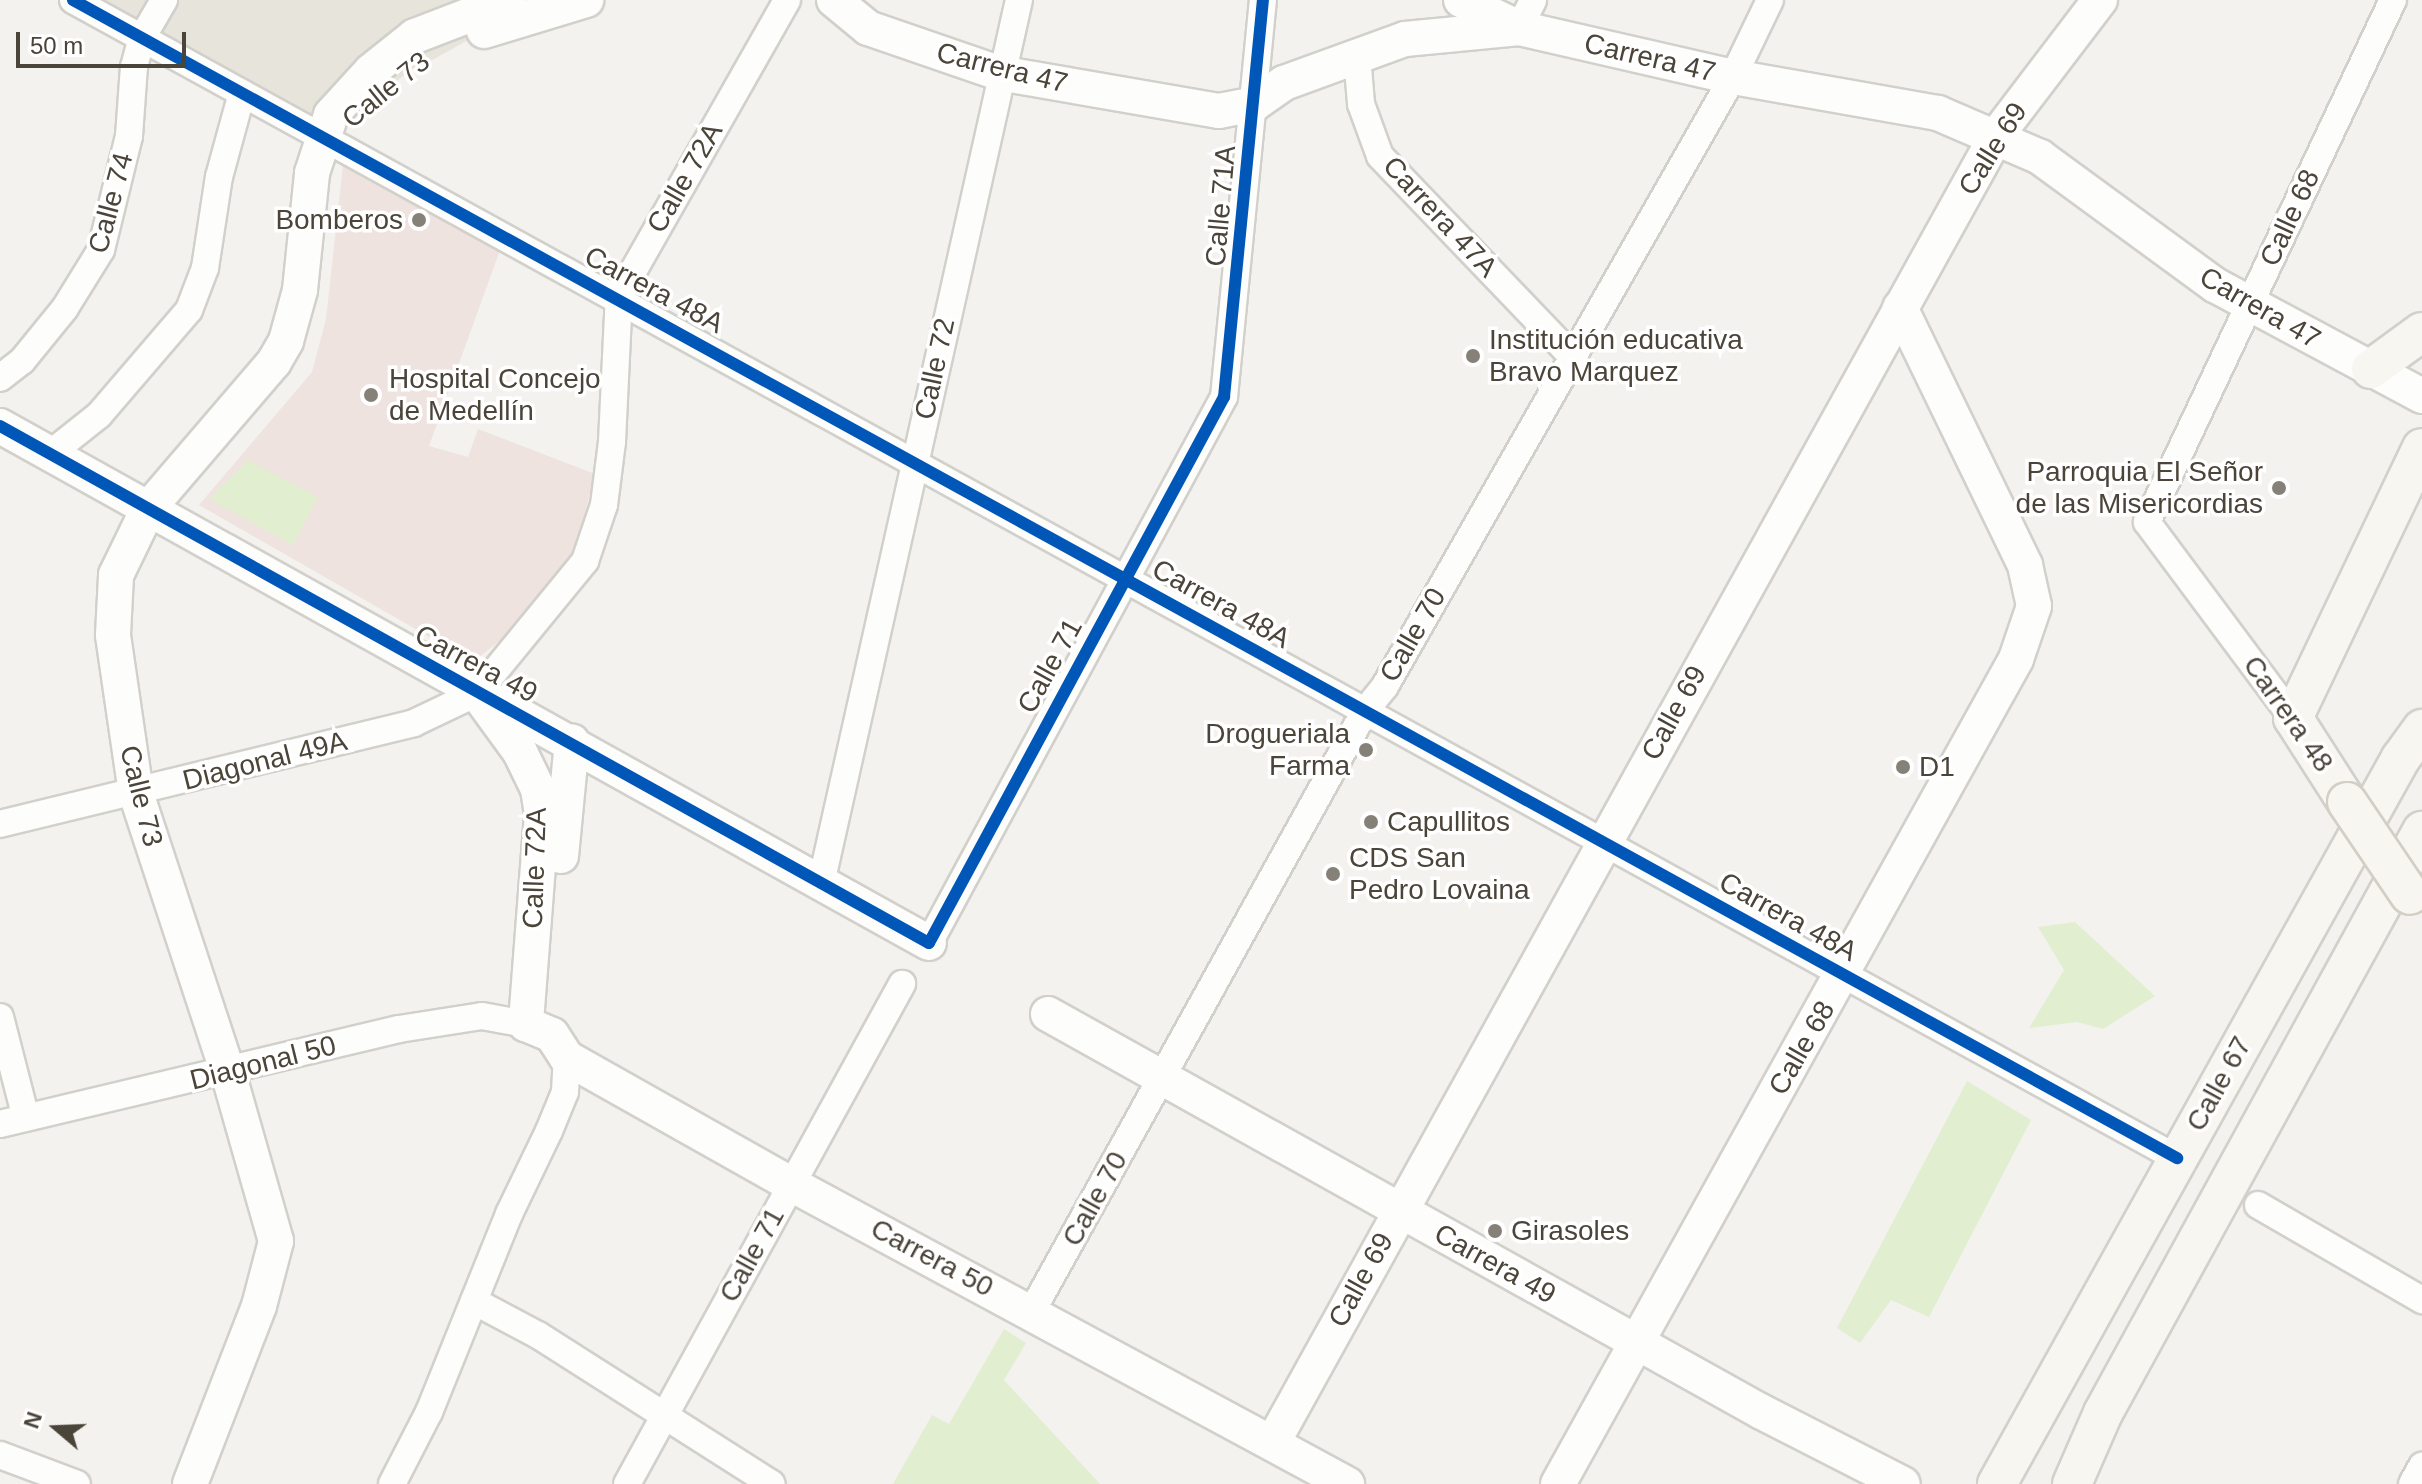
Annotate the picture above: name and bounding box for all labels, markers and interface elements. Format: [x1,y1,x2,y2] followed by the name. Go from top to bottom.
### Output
[20,16,190,66] scale bar
[1581,27,1719,89] street label: Carrera 47
[30,32,83,59] text: 50 m
[933,36,1071,100] street label: Carrera 47
[336,45,436,135] street label: Calle 73
[1952,97,2034,201] street label: Calle 69
[640,117,730,239] street label: Calle 72A
[1199,144,1243,268] street label: Calle 71A
[81,149,141,257] street label: Calle 74
[1376,150,1504,284] street label: Carrera 47A
[2253,164,2327,272] street label: Calle 68
[275,203,403,237] place label: Bomberos
[410,211,428,229] marker: Bomberos
[579,239,729,341] street label: Carrera 48A
[2194,260,2326,356] street label: Carrera 47
[908,315,962,423] street label: Calle 72
[1489,323,1743,389] place label: Institución educativa Bravo Marquez
[1464,347,1482,365] marker: Institución educativa Bravo Marquez
[389,362,601,428] place label: Hospital Concejo de Medellín
[360,384,382,406] marker: Hospital Concejo de Medellín
[2016,455,2263,521] place label: Parroquia El Señor de las Misericordias
[2270,479,2288,497] marker: Parroquia El Señor de las Misericordias
[1146,552,1296,656] street label: Carrera 48A
[1373,582,1453,688] street label: Calle 70
[1010,613,1090,719] street label: Calle 71
[409,618,543,710] street label: Carrera 49
[2236,650,2340,778] street label: Carrera 48
[1634,660,1714,766] street label: Calle 69
[1205,717,1350,783] place label: Drogueriala Farma
[179,724,351,798] street label: Diagonal 49A
[1357,741,1375,759] marker: Drogueriala Farma
[112,742,170,850] street label: Calle 73
[1919,750,1955,784] place label: D1
[1894,758,1912,776] marker: D1
[1387,805,1510,839] place label: Capullitos
[516,807,554,929] street label: Calle 72A
[1362,813,1380,831] marker: Capullitos
[1349,841,1530,907] place label: CDS San Pedro Lovaina
[1324,865,1342,883] marker: CDS San Pedro Lovaina
[1713,865,1863,969] street label: Carrera 48A
[1762,995,1842,1101] street label: Calle 68
[186,1029,340,1097] street label: Diagonal 50
[2179,1031,2259,1137] street label: Calle 67
[1055,1146,1135,1252] street label: Calle 70
[712,1202,792,1308] street label: Calle 71
[865,1212,999,1304] street label: Carrera 50
[1511,1214,1629,1248] place label: Girasoles
[1428,1217,1562,1311] street label: Carrera 49
[1486,1222,1504,1240] marker: Girasoles
[1321,1227,1401,1333] street label: Calle 69
[16,1388,96,1468] north arrow
[18,1408,47,1432] text: N

